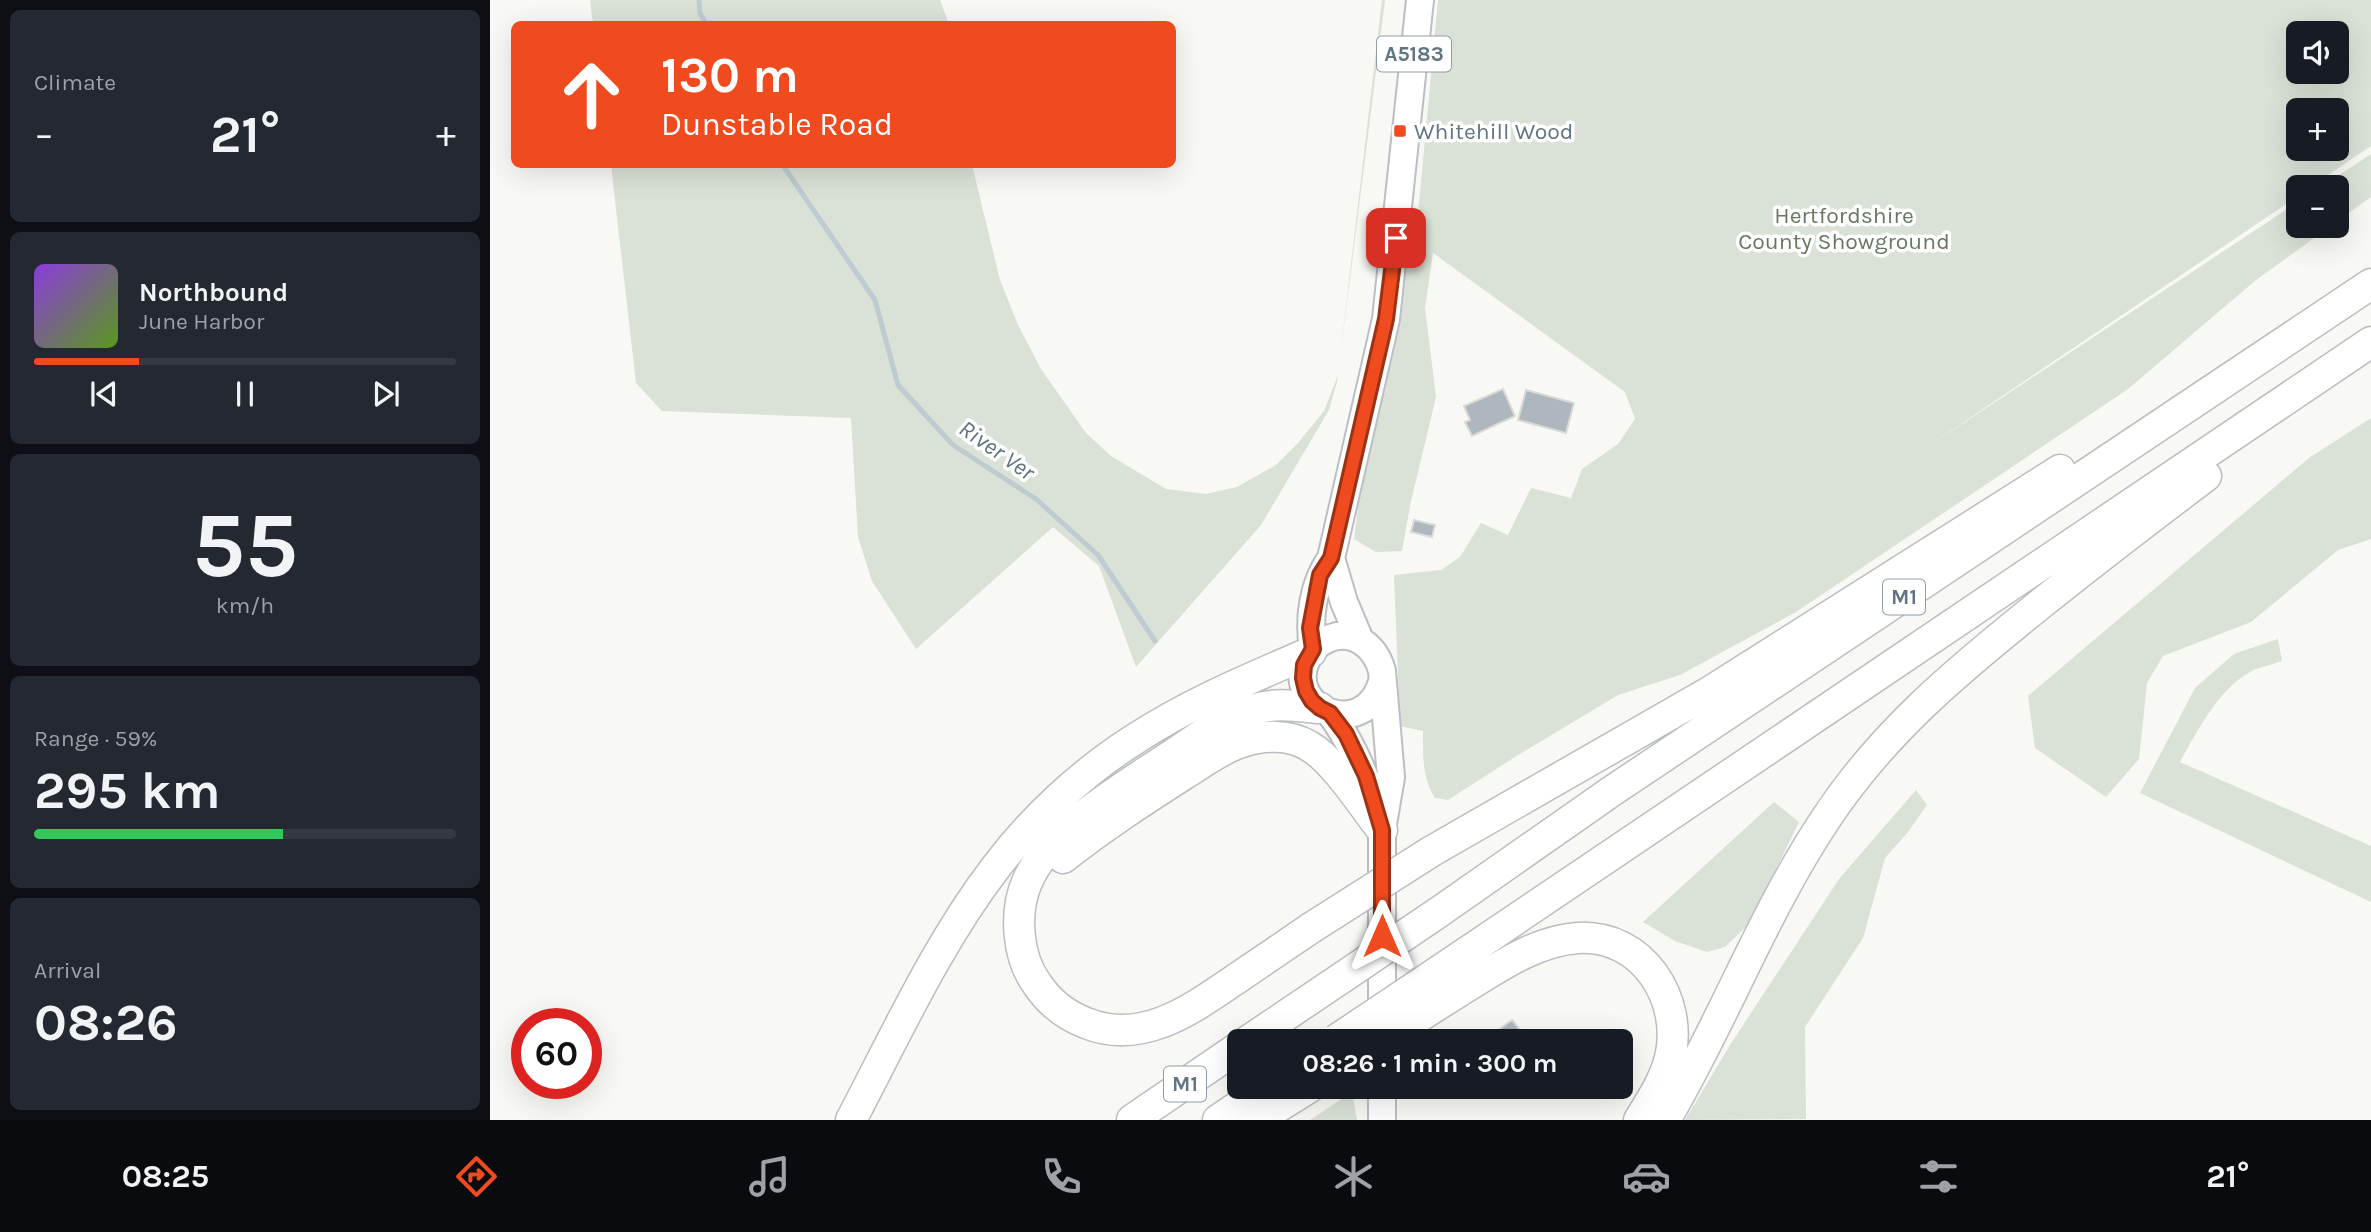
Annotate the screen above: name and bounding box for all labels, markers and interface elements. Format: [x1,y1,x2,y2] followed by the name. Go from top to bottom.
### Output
[2286,21,2349,238] map controls
[2286,21,2349,84] button: sound
[1377,36,1451,72] road number: A5183
[661,47,799,104] text: 130 m
[546,49,637,140] icon: ahead
[34,69,116,96] text: Climate
[2286,98,2349,161] button: +
[210,104,280,165] text: 21°
[661,106,893,143] text: Dunstable Road
[34,112,54,157] text: −
[436,112,456,157] text: +
[1414,118,1573,145] place label: Whitehill Wood
[1392,123,1408,139] marker: Whitehill Wood
[2286,175,2349,238] button: −
[1738,202,1950,255] park label: Hertfordshire County Showground
[1366,208,1426,268] pin
[1377,219,1415,257] icon: arrive
[139,277,288,308] text: Northbound
[139,308,264,335] text: June Harbor
[85,375,123,413] icon: previous
[226,375,264,413] icon: pause
[367,375,405,413] icon: next
[954,414,1041,487] water label: River Ver
[192,493,298,599] text: 55
[1883,580,1925,614] road number: M1
[216,592,274,619] text: km/h
[34,725,157,752] text: Range · 59%
[34,760,221,821] text: 295 km
[1345,899,1419,973] position arrow
[34,957,101,984] text: Arrival
[34,992,178,1053] text: 08:26
[511,1008,602,1099] speed limit sign: 60
[1303,1048,1557,1079] text: 08:26 · 1 min · 300 m
[1164,1066,1206,1102] road number: M1
[452,1152,501,1201] icon: directions
[745,1152,794,1201] icon: music
[1037,1152,1086,1201] icon: phone
[1329,1152,1378,1201] icon: climate
[1622,1152,1671,1201] icon: car
[1914,1152,1963,1201] icon: filters
[122,1158,209,1195] text: 08:25
[2206,1158,2249,1195] text: 21°

